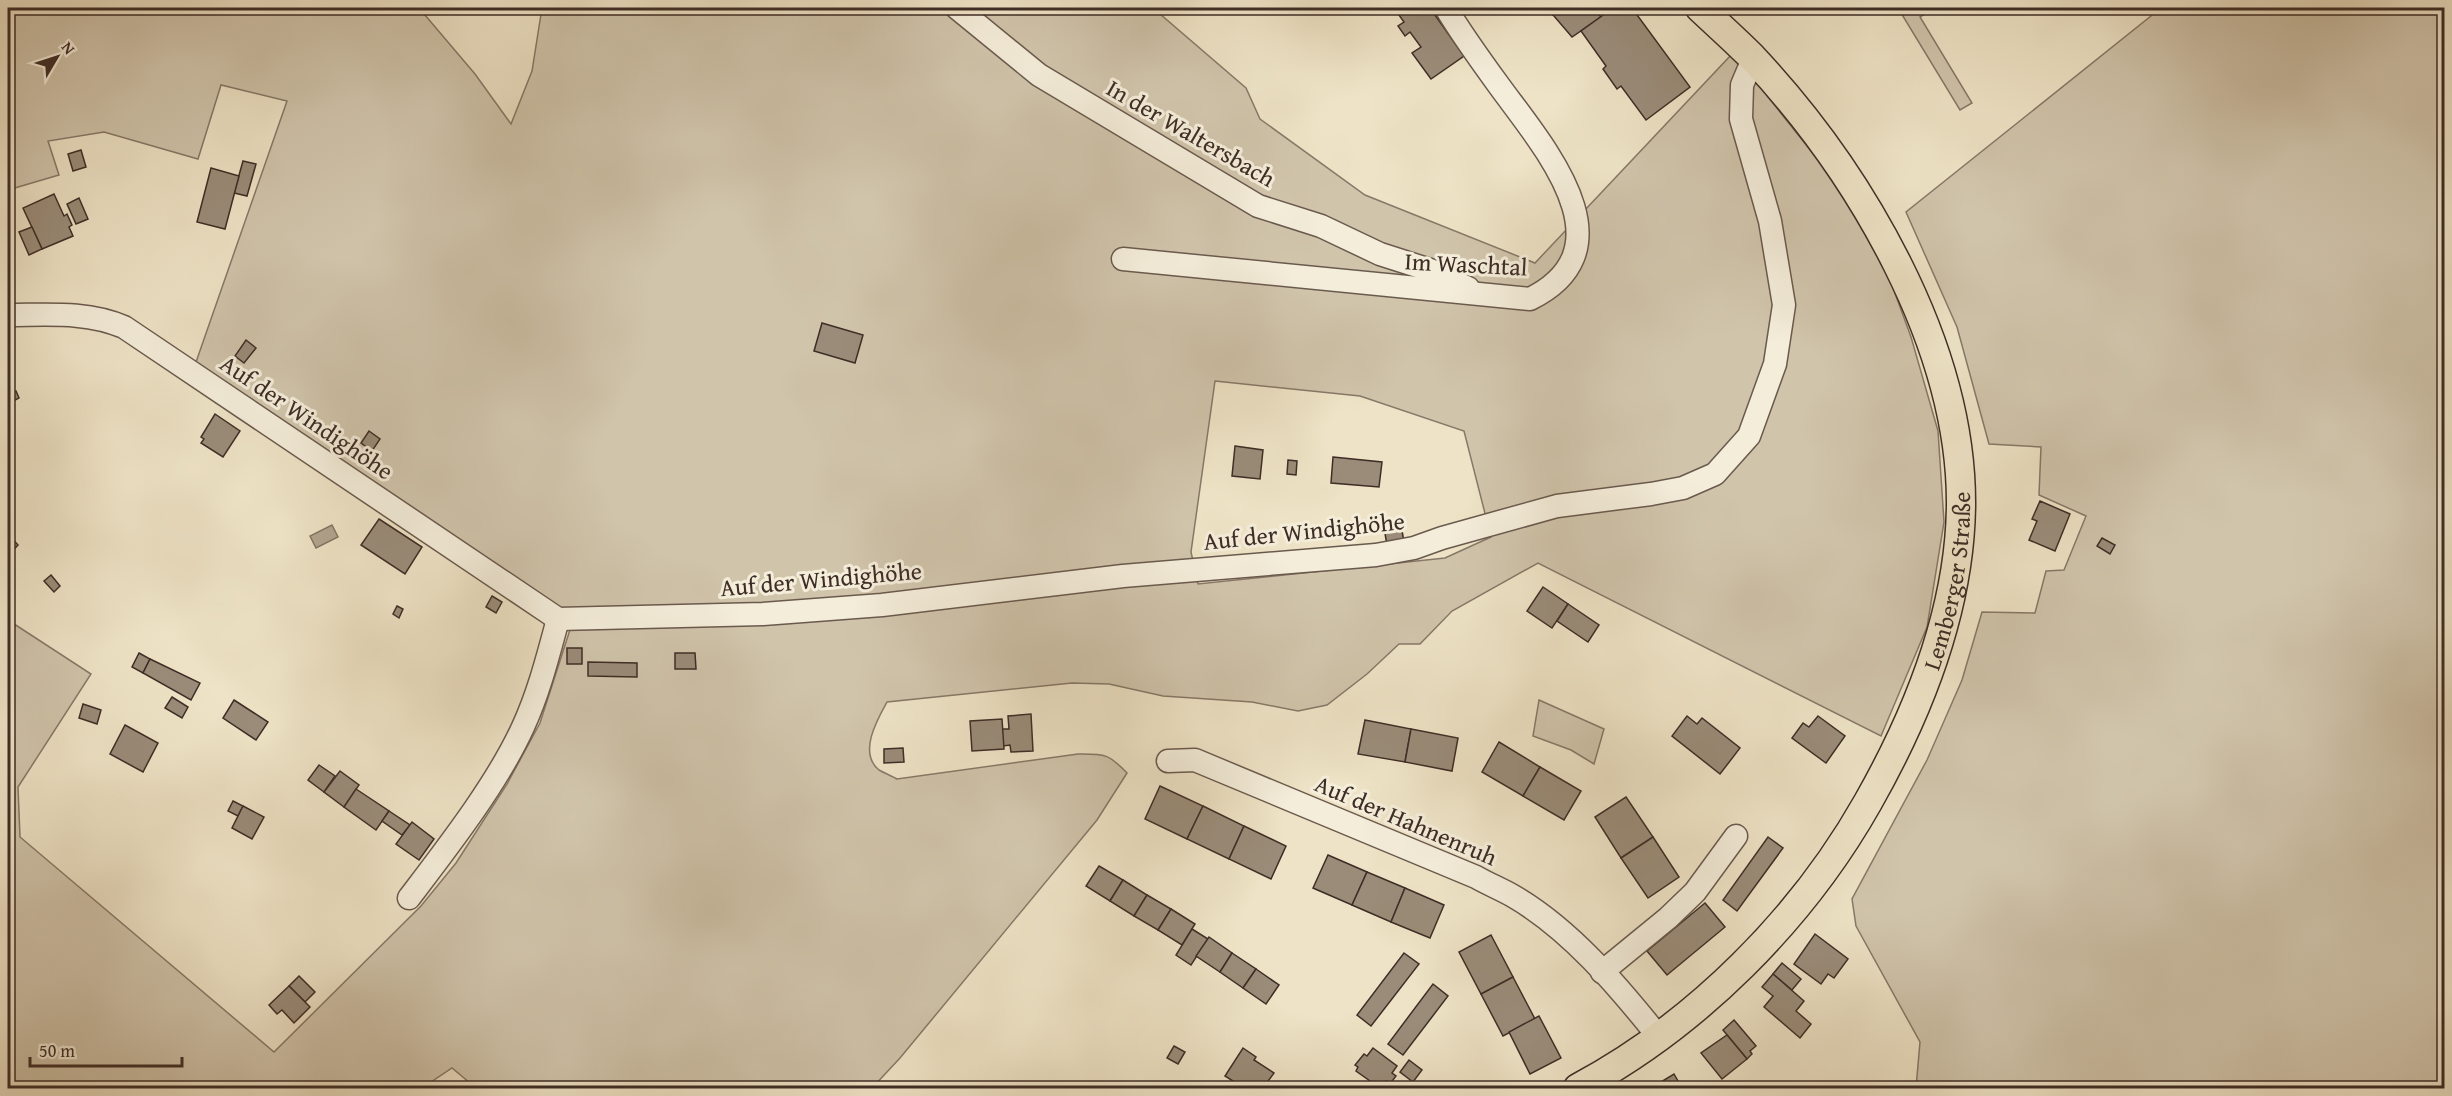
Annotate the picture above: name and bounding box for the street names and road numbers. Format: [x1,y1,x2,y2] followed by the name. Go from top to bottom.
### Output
[1100,70,1282,196] street label: In der Waltersbach
[1404,243,1529,285] street label: Im Waschtal
[213,346,401,488] street label: Auf der Windighöhe
[1913,491,1979,675] street label: Lemberger Straße
[1202,503,1406,559] street label: Auf der Windighöhe
[719,553,923,605] street label: Auf der Windighöhe
[1309,766,1503,874] street label: Auf der Hahnenruh

